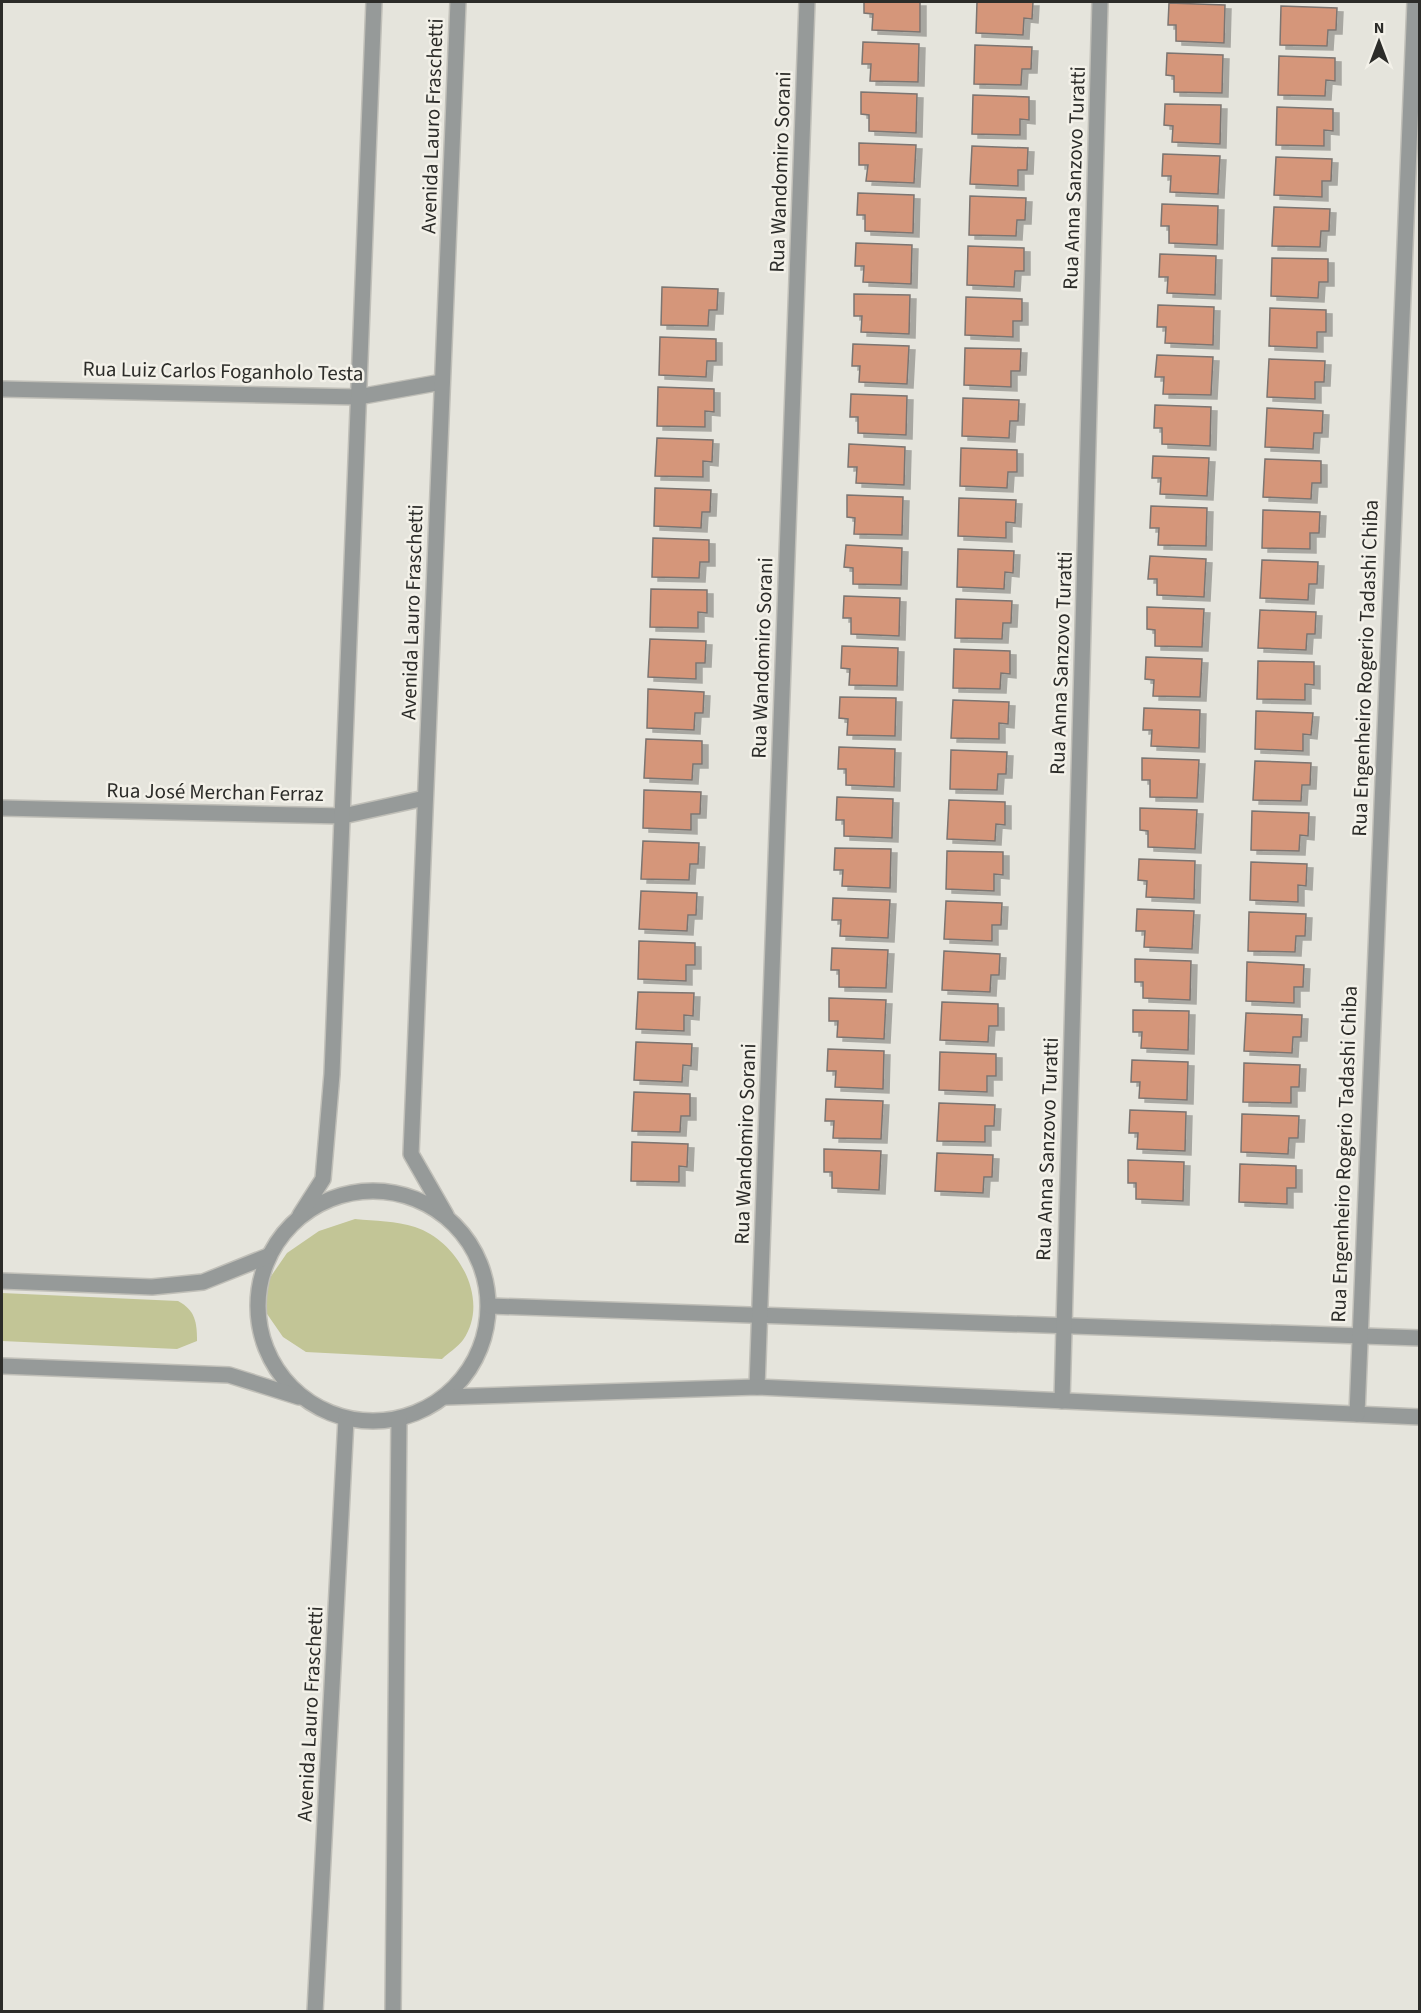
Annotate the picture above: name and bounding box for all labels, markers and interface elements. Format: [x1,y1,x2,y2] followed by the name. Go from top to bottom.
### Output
[1349,12,1409,72] north arrow
[1374,17,1384,39] text: N
[413,18,451,234] street label: Avenida Lauro Fraschetti
[1055,66,1093,290] street label: Rua Anna Sanzovo Turatti
[761,71,799,273] street label: Rua Wandomiro Sorani
[82,354,364,388] street label: Rua Luiz Carlos Foganholo Testa
[1344,499,1386,837] street label: Rua Engenheiro Rogerio Tadashi Chiba
[393,504,431,720] street label: Avenida Lauro Fraschetti
[1042,551,1080,775] street label: Rua Anna Sanzovo Turatti
[743,557,781,759] street label: Rua Wandomiro Sorani
[106,775,324,809] street label: Rua José Merchan Ferraz
[1323,985,1365,1323] street label: Rua Engenheiro Rogerio Tadashi Chiba
[1028,1037,1066,1261] street label: Rua Anna Sanzovo Turatti
[726,1043,764,1245] street label: Rua Wandomiro Sorani
[289,1606,331,1822] street label: Avenida Lauro Fraschetti

